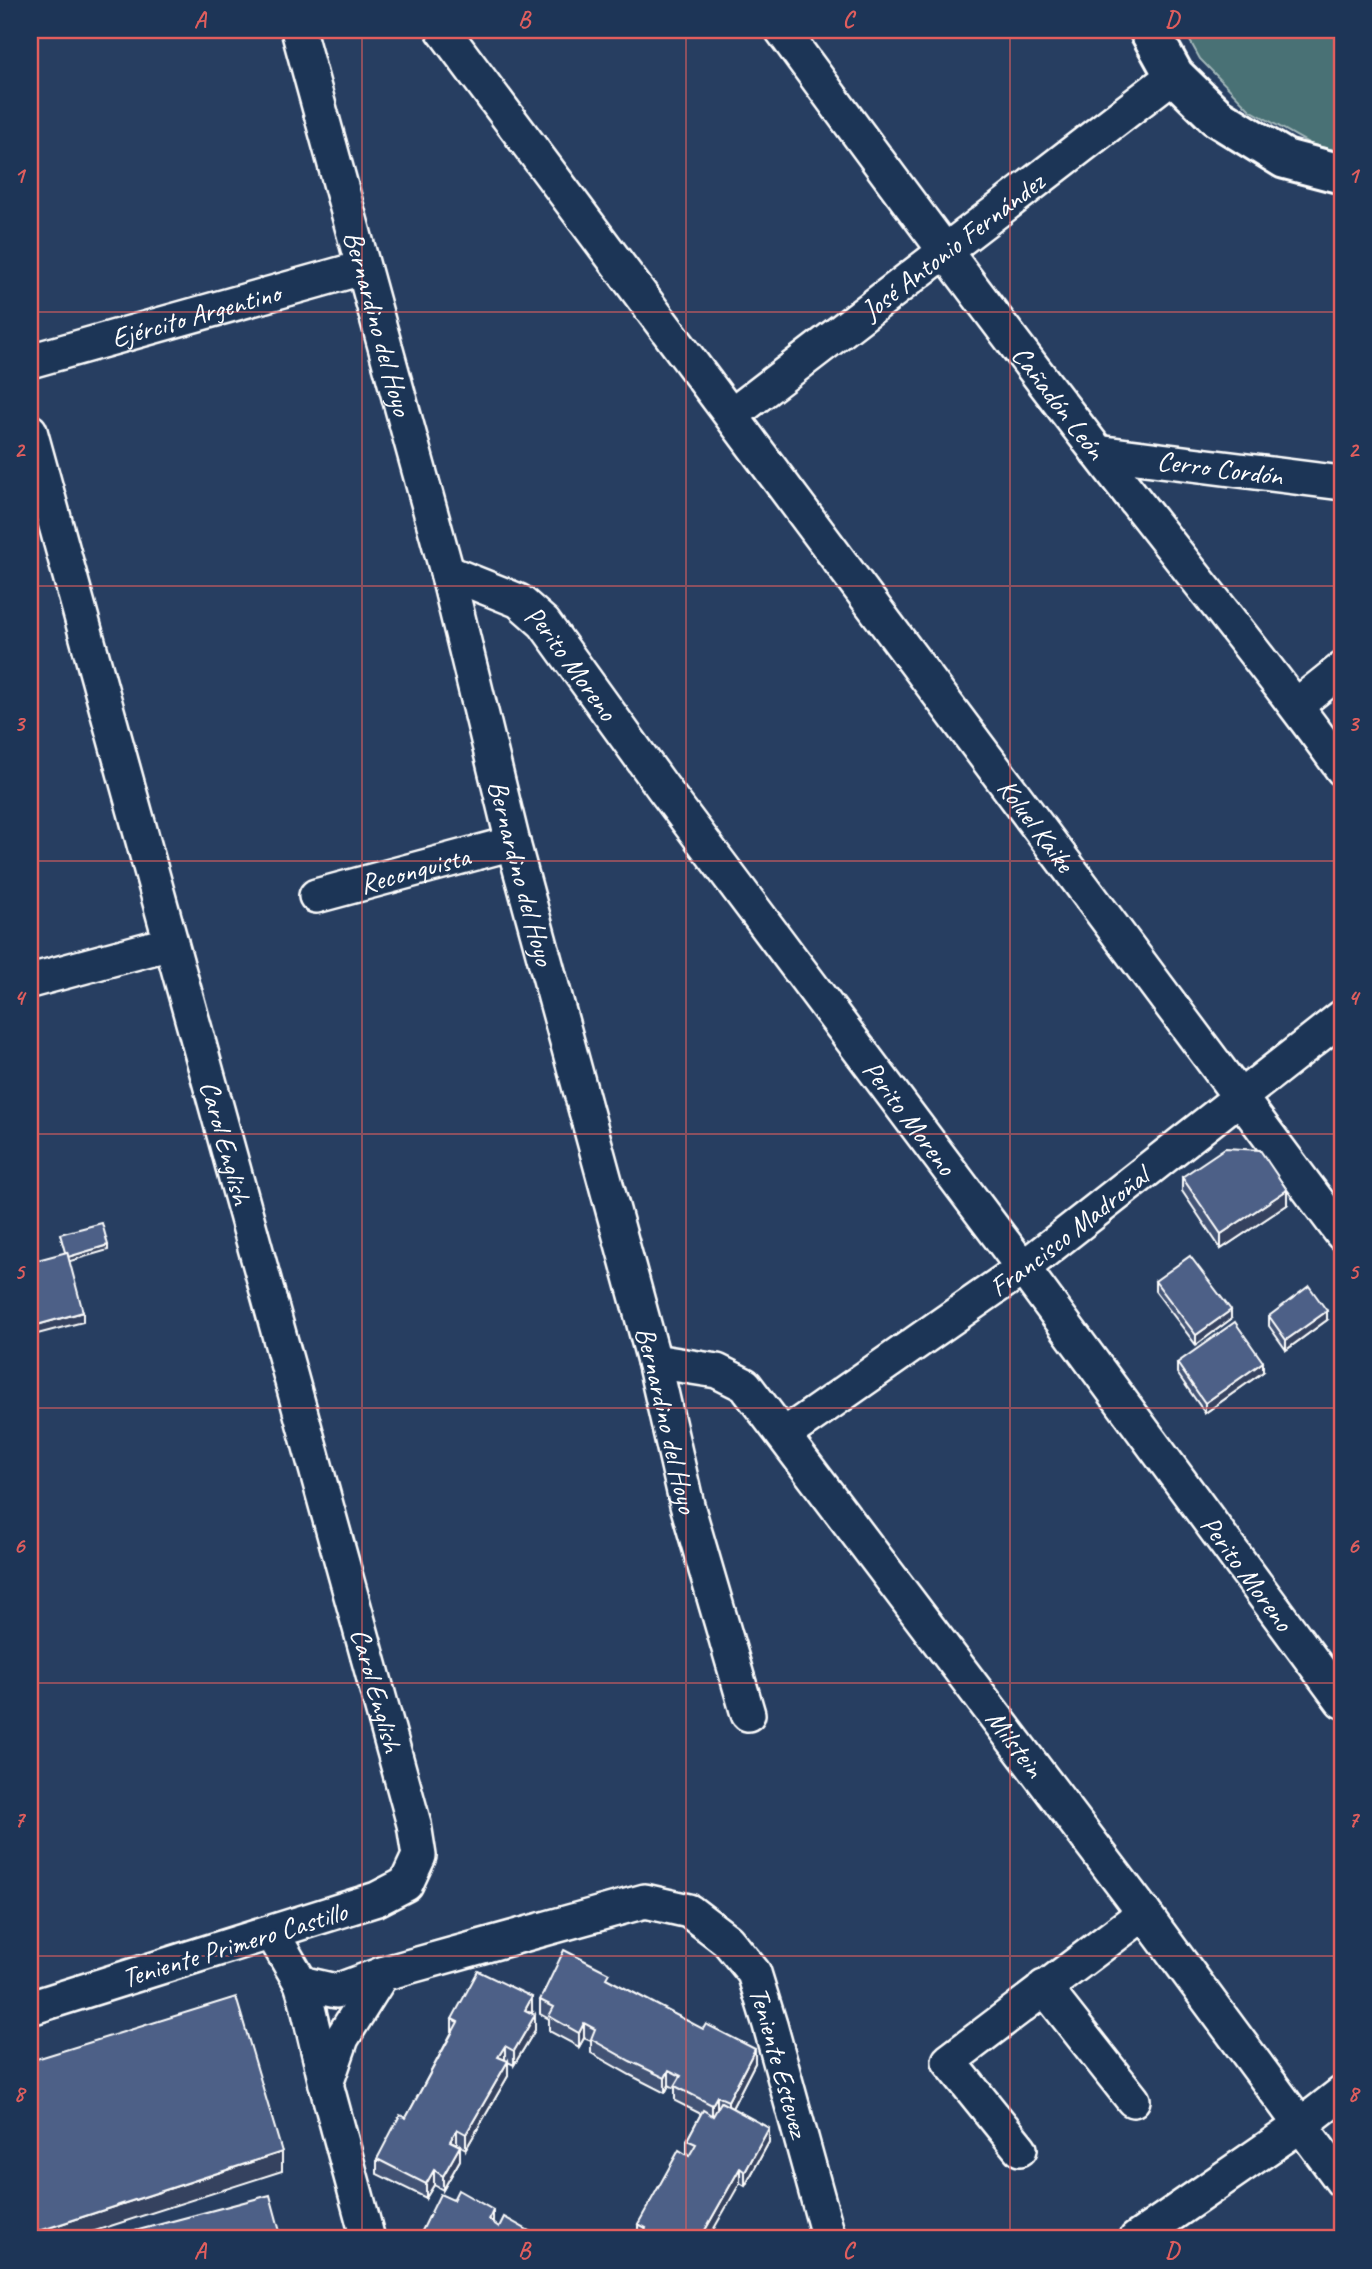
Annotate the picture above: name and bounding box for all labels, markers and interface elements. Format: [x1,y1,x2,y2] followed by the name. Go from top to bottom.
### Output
[194,5,208,34] text: A
[518,5,532,34] text: B
[843,5,857,34] text: C
[1165,5,1181,34] text: D
[14,161,27,190] text: 1
[1348,161,1361,190] text: 1
[853,163,1053,329] street label: José Antonio Fernández
[336,227,421,422] street label: Bernardino del Hoyo
[108,274,287,355] street label: Ejército Argentino
[1004,339,1114,467] street label: Cañadón León
[14,435,27,464] text: 2
[1348,435,1361,464] text: 2
[1155,443,1286,494] street label: Cerro Cordón
[518,598,627,729] street label: Perito Moreno
[14,709,27,738] text: 3
[1348,709,1361,738] text: 3
[990,771,1084,880] street label: Koluel Kaike
[480,777,563,971] street label: Bernardino del Hoyo
[356,838,475,902] street label: Reconquista
[14,983,27,1012] text: 4
[1348,983,1361,1012] text: 4
[855,1053,965,1184] street label: Perito Moreno
[192,1077,260,1210] street label: Carol English
[982,1156,1160,1304] street label: Francisco Madroñal
[14,1257,26,1286] text: 5
[1348,1257,1360,1286] text: 5
[627,1323,706,1519] street label: Bernardino del Hoyo
[1193,1509,1302,1639] street label: Perito Moreno
[14,1531,27,1560] text: 6
[1348,1531,1361,1560] text: 6
[343,1624,411,1758] street label: Carol English
[978,1702,1053,1786] street label: Milstein
[14,1805,27,1834] text: 7
[1348,1805,1361,1834] text: 7
[118,1893,353,1995] street label: Teniente Primero Castillo
[741,1983,818,2144] street label: Teniente Estevez
[14,2079,27,2108] text: 8
[1348,2079,1361,2108] text: 8
[194,2236,208,2265] text: A
[518,2236,532,2265] text: B
[843,2236,857,2265] text: C
[1165,2236,1181,2265] text: D

